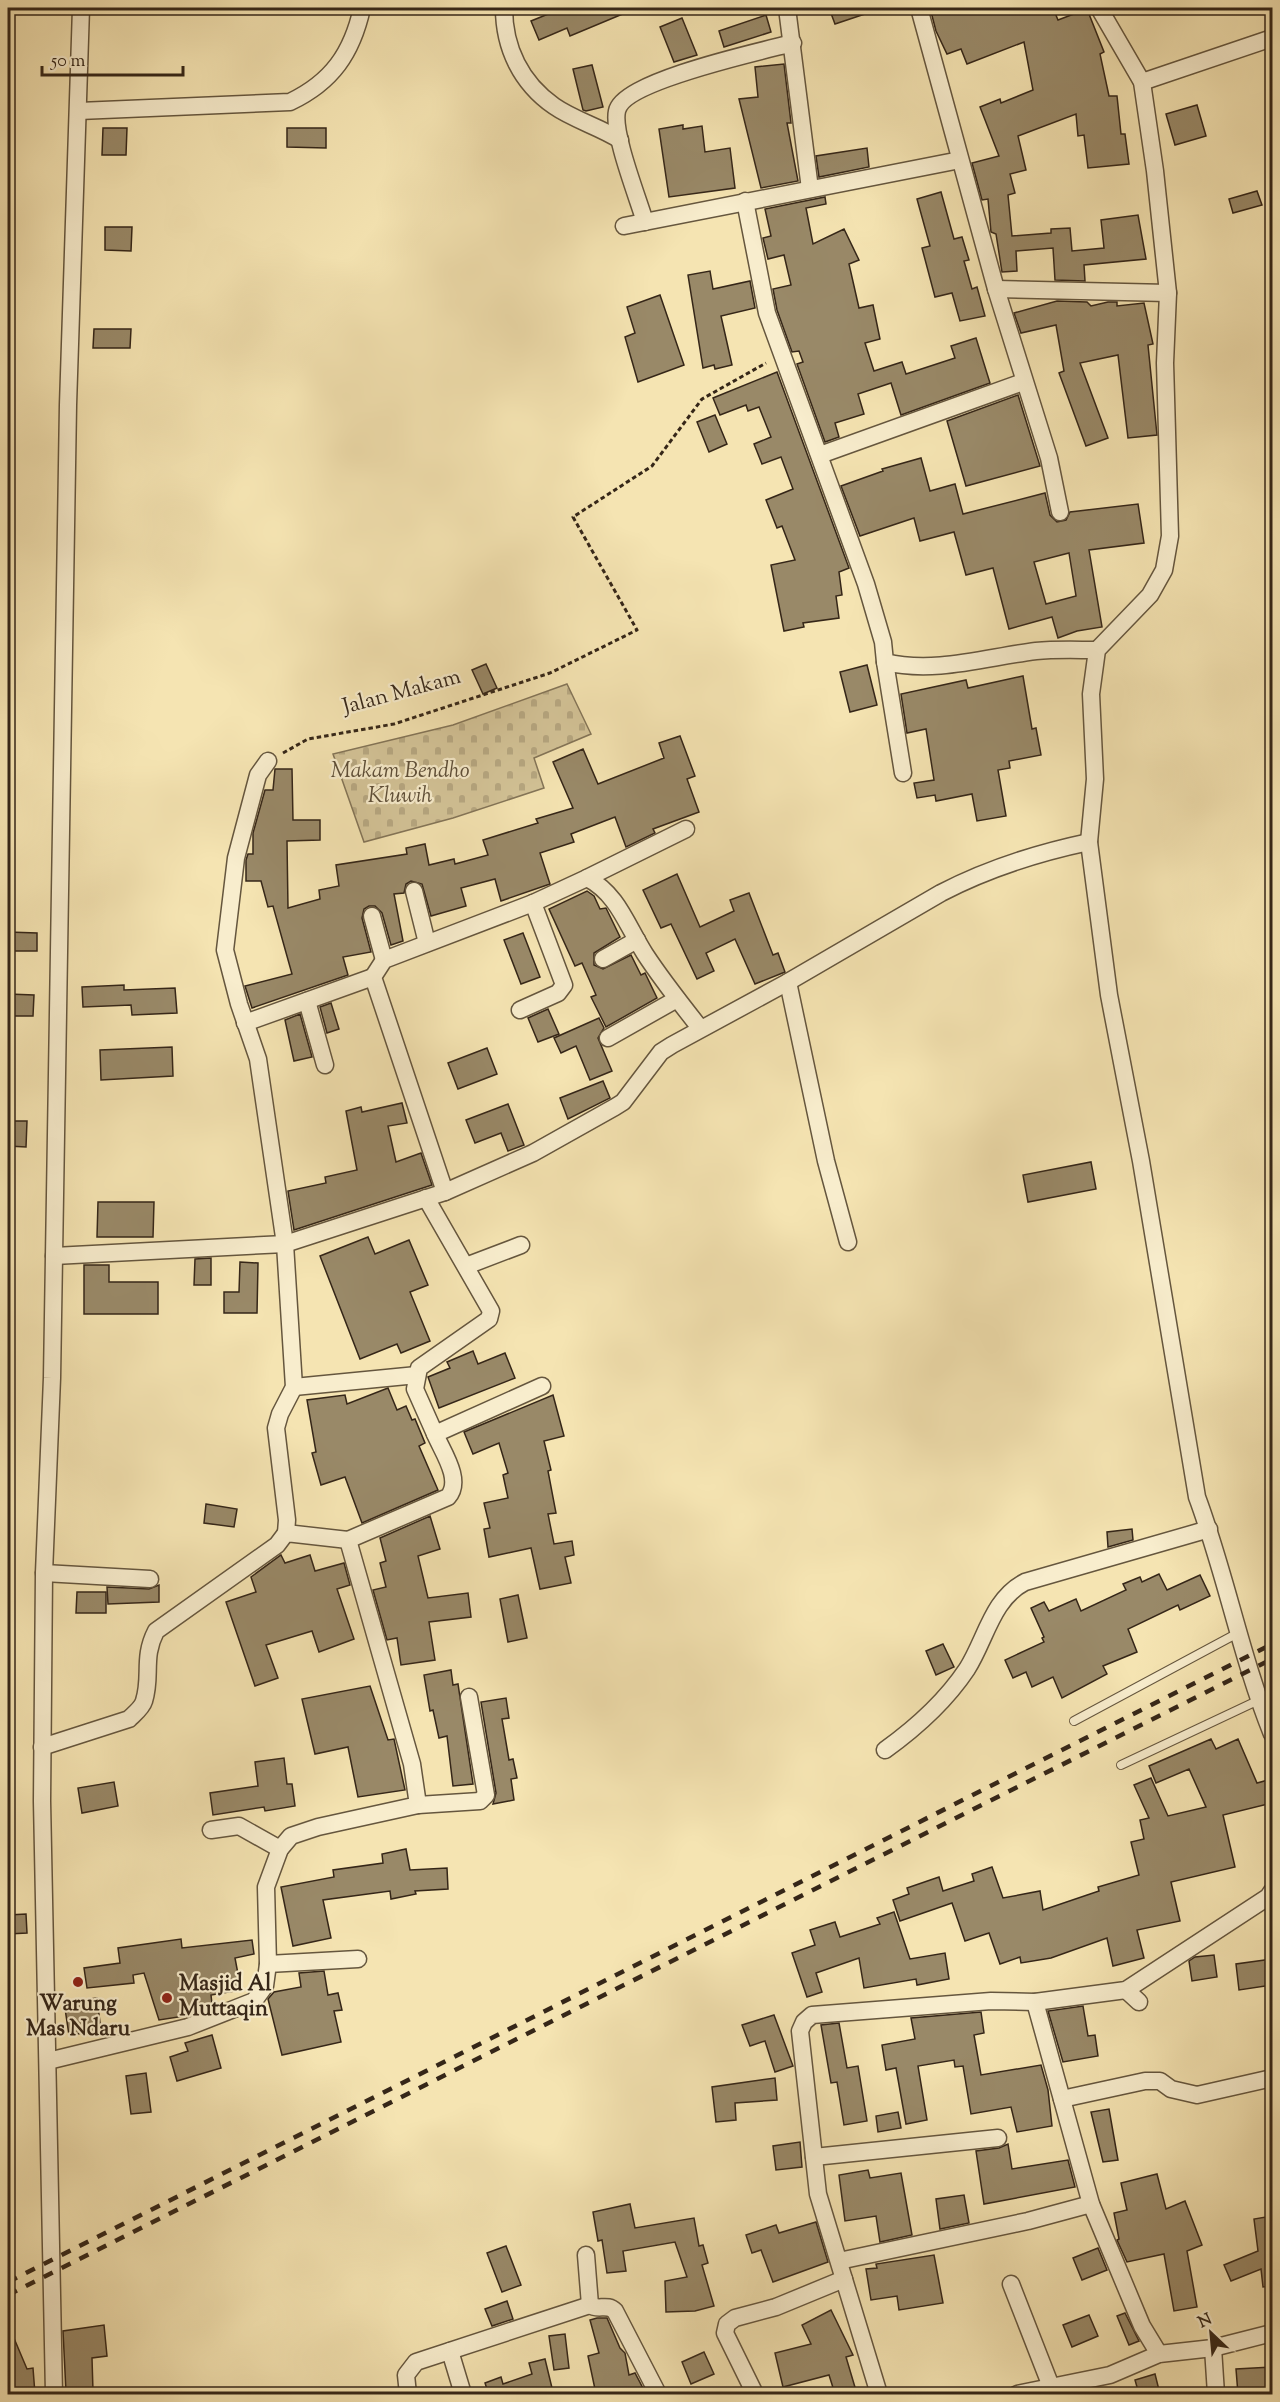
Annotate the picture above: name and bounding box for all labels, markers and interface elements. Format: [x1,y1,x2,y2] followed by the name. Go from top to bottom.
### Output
[42,39,183,77] scale bar
[50,49,86,75] text: 50 m
[338,662,465,724] street label: Jalan Makam
[330,756,470,813] park label: Makam Bendho Kluwih
[179,1969,272,2026] place label: Masjid Al Muttaqin
[71,1975,85,1989] marker: Warung Mas Ndaru
[26,1989,130,2046] place label: Warung Mas Ndaru
[160,1991,174,2005] marker: Masjid Al Muttaqin
[1181,2303,1241,2363] north arrow
[1195,2309,1217,2335] text: N

